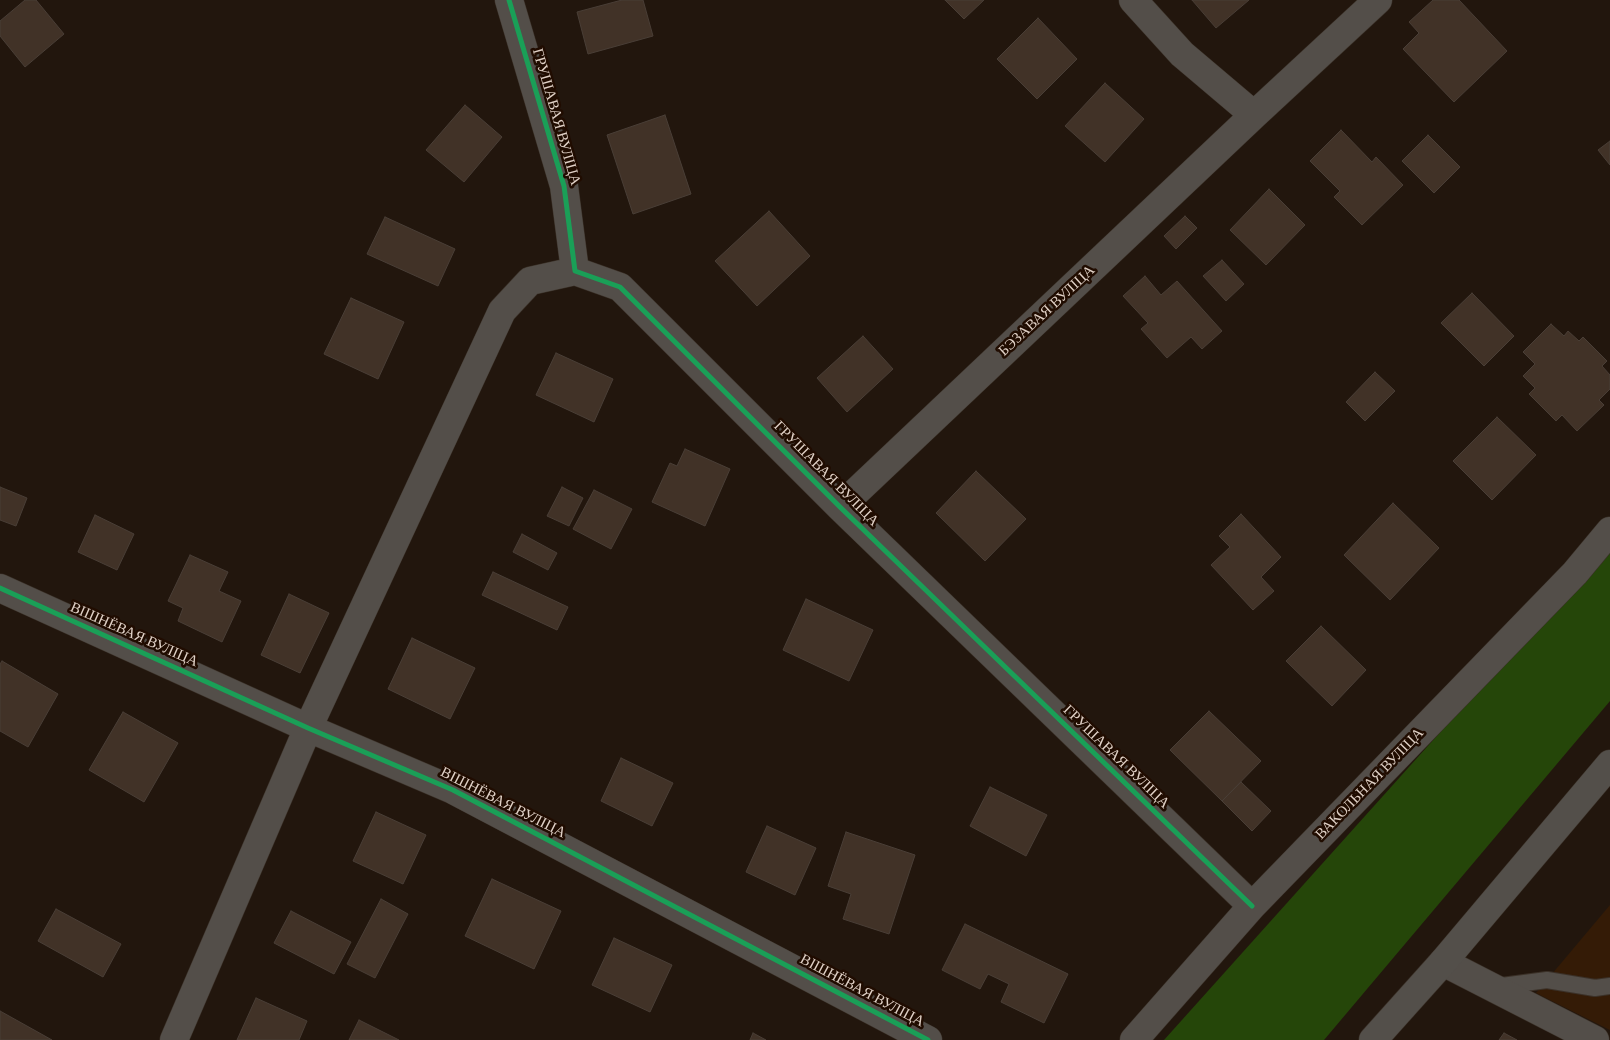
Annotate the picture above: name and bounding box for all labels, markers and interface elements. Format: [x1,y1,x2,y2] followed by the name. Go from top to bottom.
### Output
[528,47,584,187] street label: ГРУШАВАЯ ВУЛІЦА
[995,262,1099,360] street label: БЭЗАВАЯ ВУЛІЦА
[770,418,882,530] street label: ГРУШАВАЯ ВУЛІЦА
[67,599,201,671] street label: ВІШНЁВАЯ ВУЛІЦА
[1059,701,1173,813] street label: ГРУШАВАЯ ВУЛІЦА
[1312,724,1428,844] street label: ВАКОЛЬНАЯ ВУЛІЦА
[437,764,569,842] street label: ВІШНЁВАЯ ВУЛІЦА
[797,951,927,1031] street label: ВІШНЁВАЯ ВУЛІЦА

